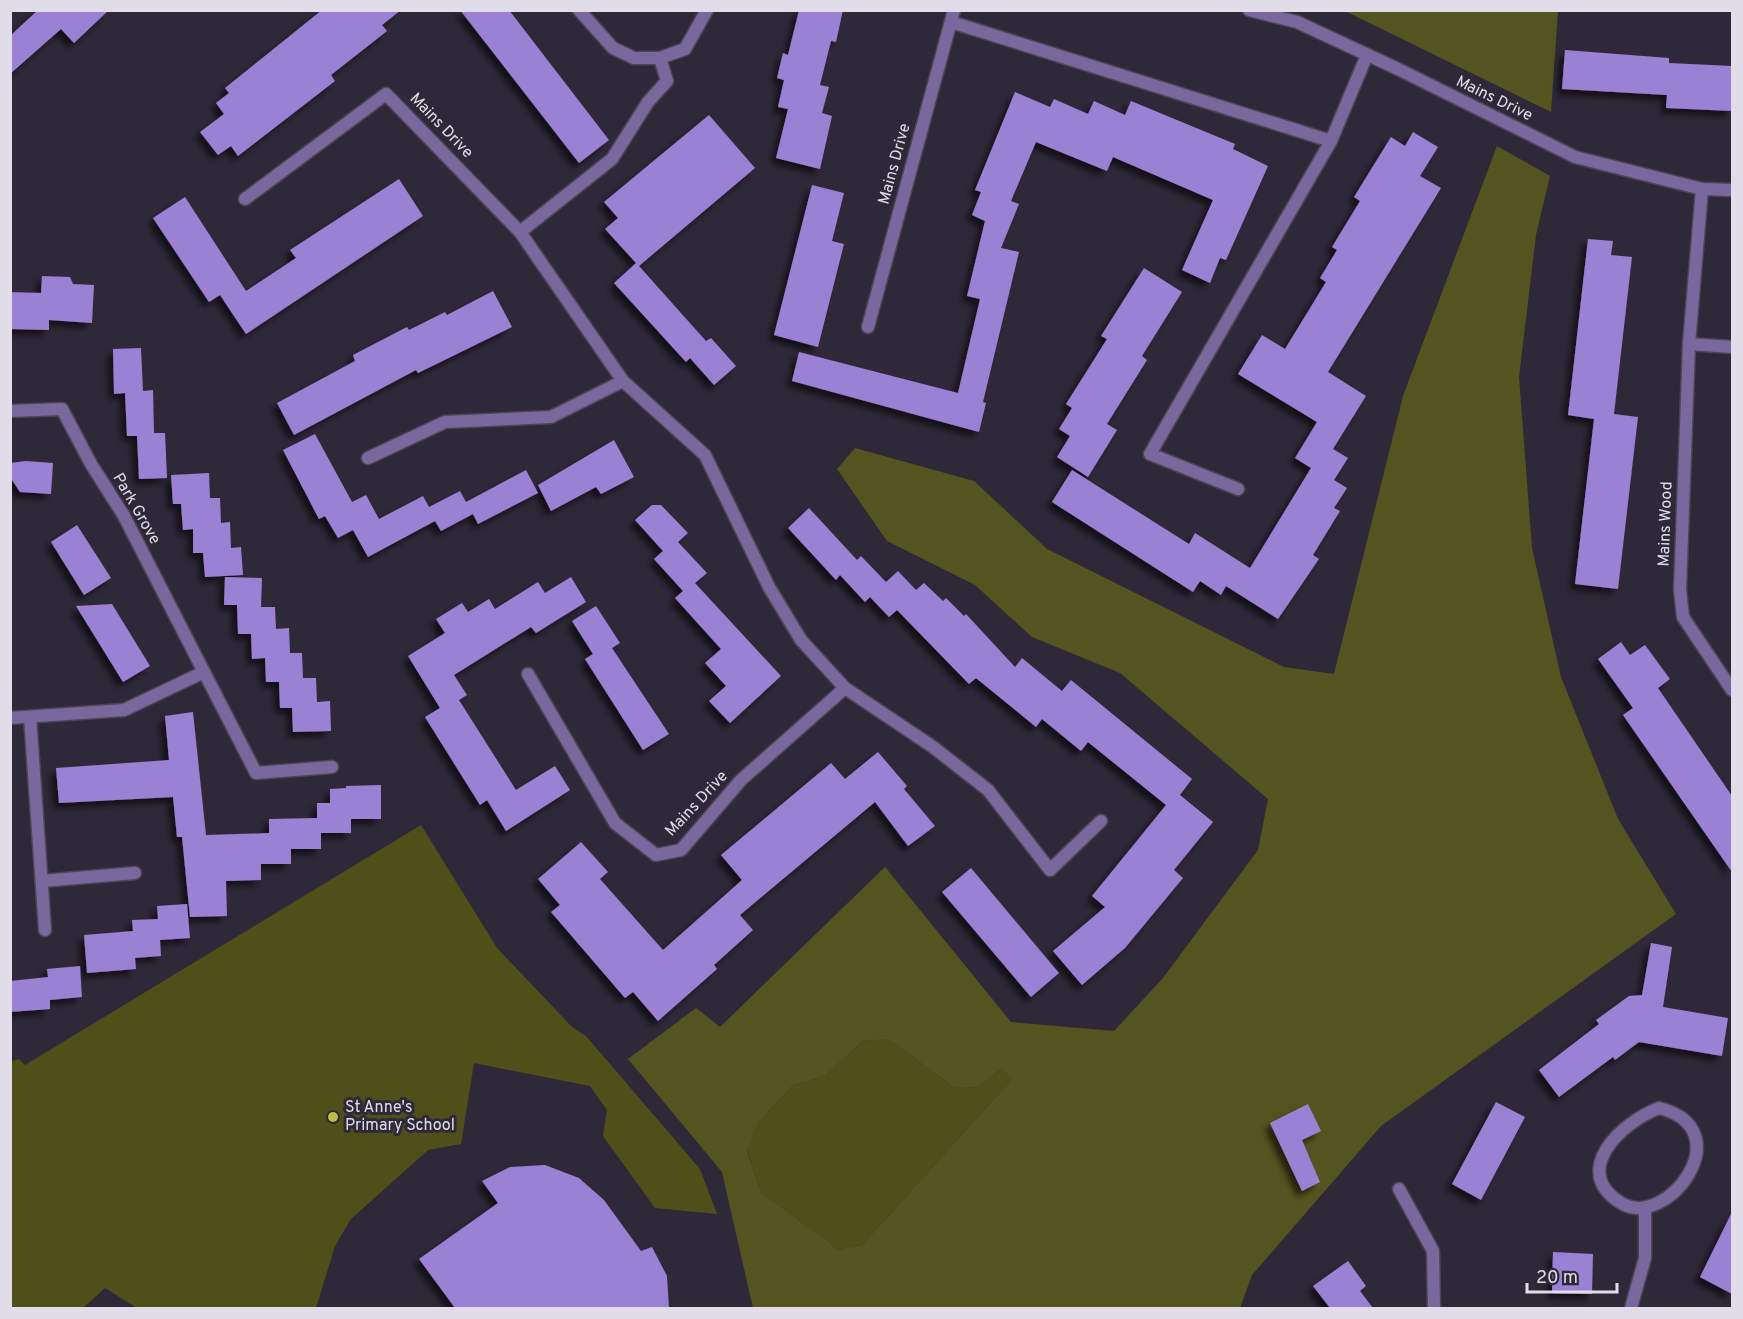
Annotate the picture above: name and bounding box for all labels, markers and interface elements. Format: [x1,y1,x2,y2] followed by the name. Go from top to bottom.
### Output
[1452,72,1536,126] street label: Mains Drive
[405,89,477,163] street label: Mains Drive
[875,121,915,207] street label: Mains Drive
[108,470,164,548] street label: Park Grove
[1655,481,1677,567] street label: Mains Wood
[661,767,733,841] street label: Mains Drive
[345,1098,455,1136] place label: St Anne's Primary School
[326,1110,340,1124] marker: St Anne's Primary School
[1527,1256,1617,1294] scale bar
[1536,1267,1578,1290] text: 20 m

